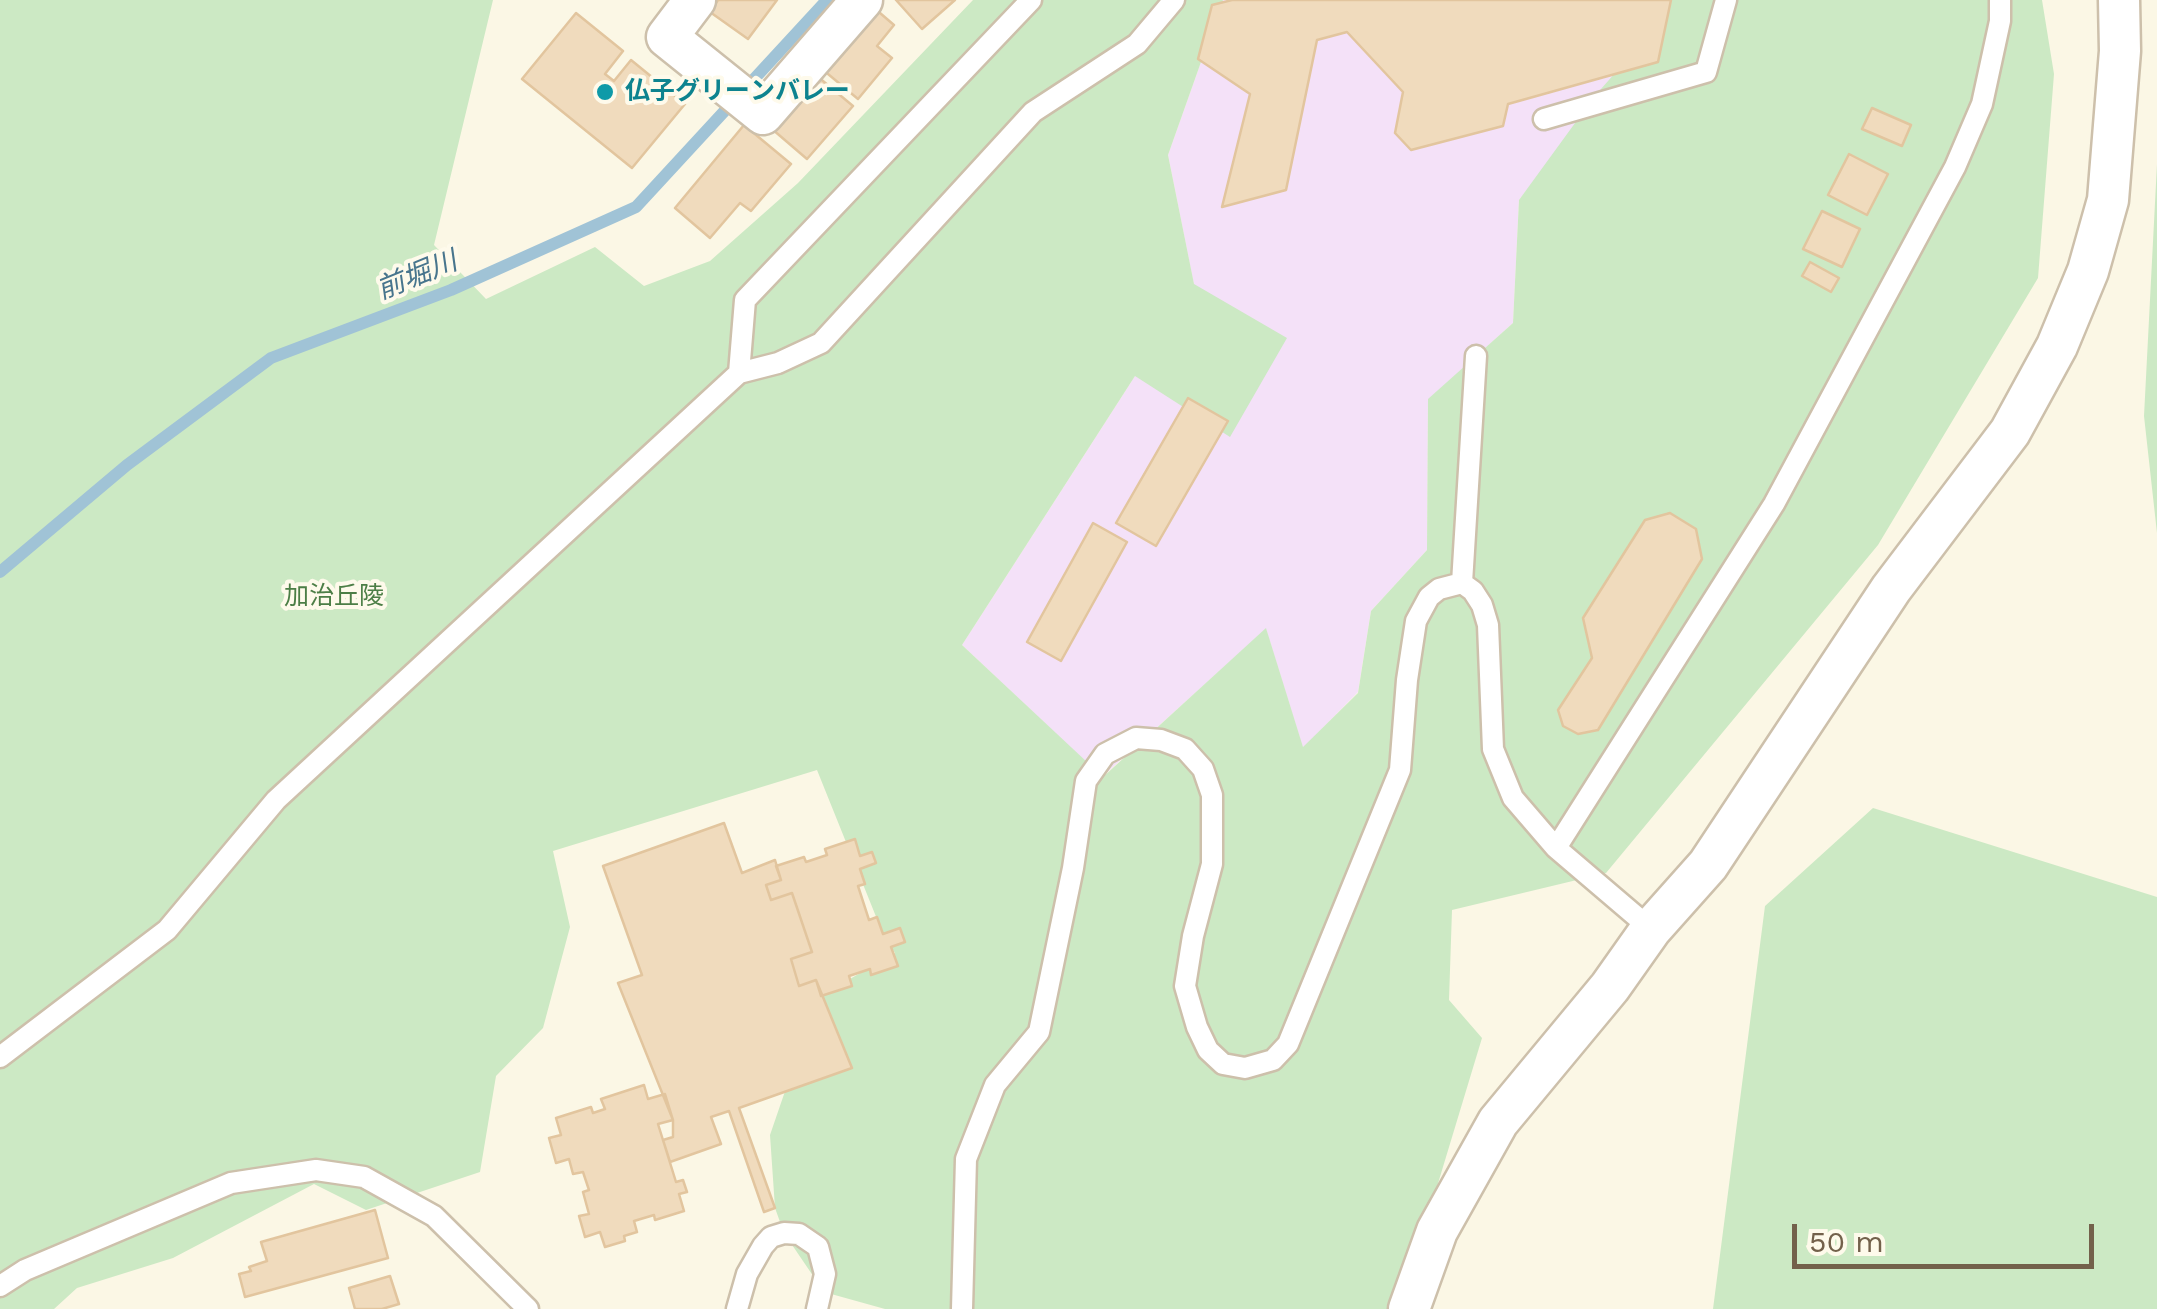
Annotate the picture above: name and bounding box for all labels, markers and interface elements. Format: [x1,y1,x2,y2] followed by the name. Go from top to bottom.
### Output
[625,77,850,107] place label: 仏子グリーンバレー
[594,81,616,103] marker: 仏子グリーンバレー
[372,245,462,307] water label: 前堀川
[284,582,384,612] park label: 加治丘陵
[1797,1204,2100,1266] scale bar
[1809,1224,1884,1259] text: 50 m

